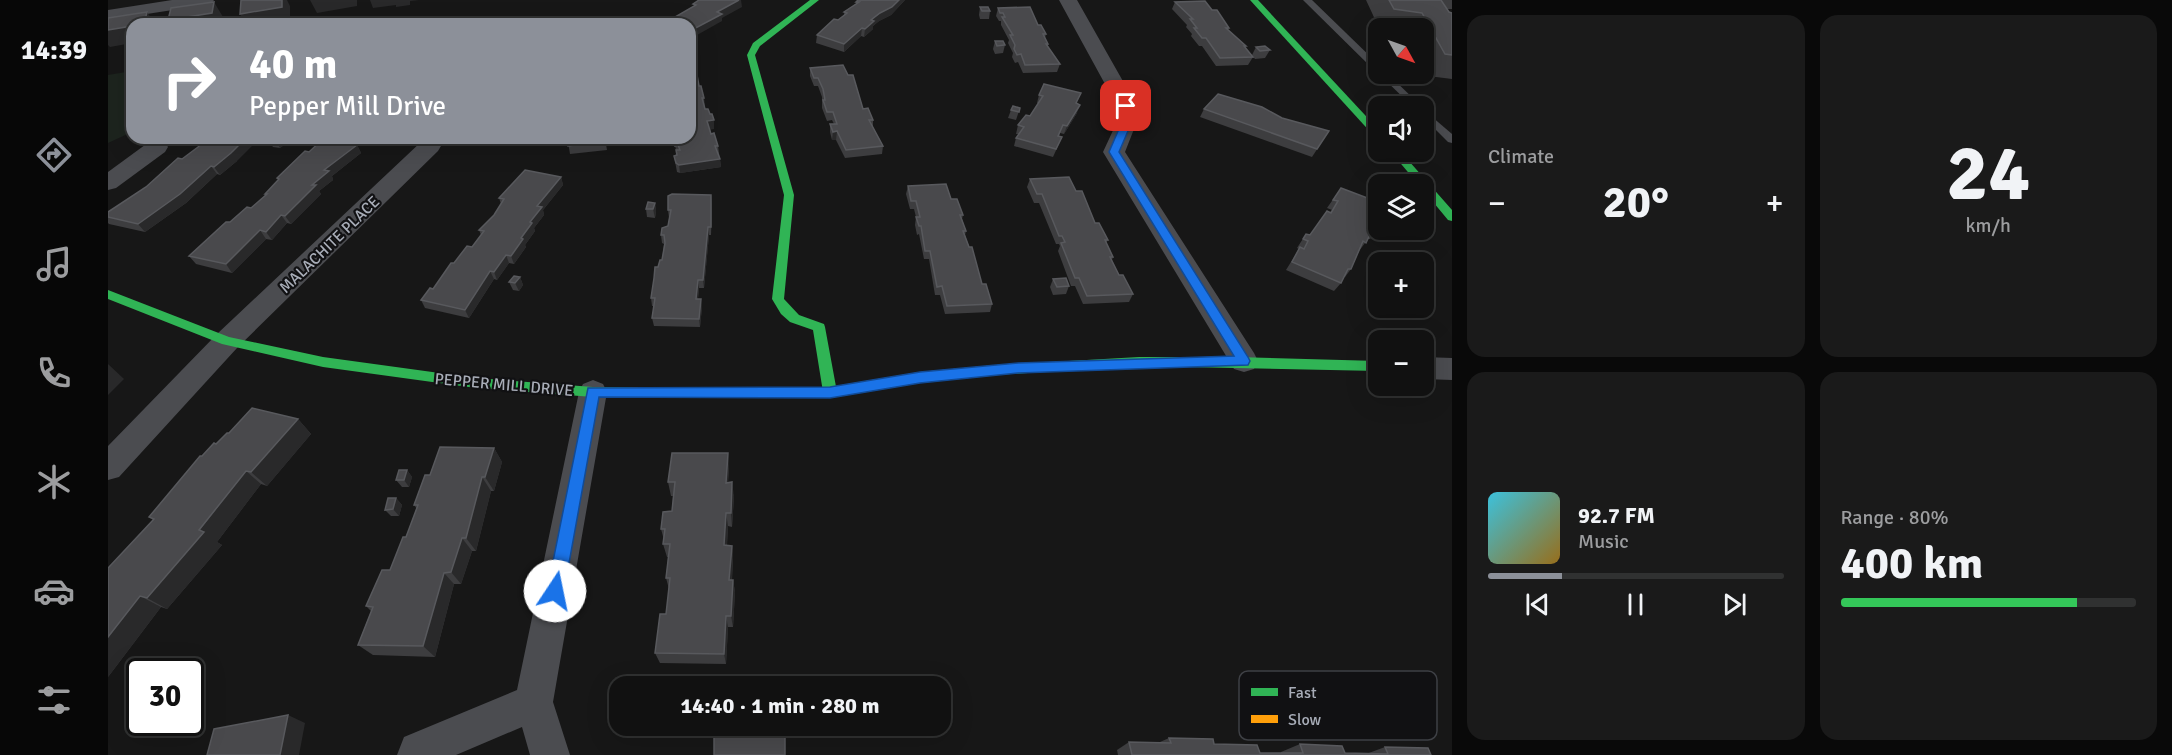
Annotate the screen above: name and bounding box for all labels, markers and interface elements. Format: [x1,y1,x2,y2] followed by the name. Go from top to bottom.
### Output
[1368,18,1434,84] north arrow
[1368,18,1434,396] map controls
[21,34,87,67] text: 14:39
[249,39,338,90] text: 40 m
[150,42,228,120] icon: right
[1100,80,1151,131] pin
[1109,89,1142,122] icon: arrive
[249,90,446,123] text: Pepper Mill Drive
[1368,96,1434,162] button: sound
[1946,126,2030,222] text: 24
[33,134,75,176] icon: directions
[1488,144,1554,169] text: Climate
[1368,174,1434,240] button: layers
[1602,175,1669,230] text: 20°
[1488,183,1506,224] text: −
[1766,183,1783,224] text: +
[275,192,384,298] street label: MALACHITE PLACE
[1966,213,2011,238] text: km/h
[33,243,75,285] icon: music
[1368,252,1434,318] button: +
[1368,330,1434,396] button: −
[33,352,75,394] icon: phone
[434,369,574,401] street label: PEPPER MILL DRIVE
[33,461,75,503] icon: climate
[1578,502,1655,529] text: 92.7 FM
[1841,505,1949,530] text: Range · 80%
[1578,529,1629,554] text: Music
[1841,536,1983,591] text: 400 km
[523,559,587,623] position arrow
[33,570,75,612] icon: car
[1521,588,1554,621] icon: previous
[1619,588,1652,621] icon: pause
[1718,588,1751,621] icon: next
[126,658,204,736] speed limit sign: 30
[1239,671,1437,740] legend
[33,679,75,721] icon: filters
[1288,683,1317,703] text: Fast
[680,692,880,719] text: 14:40 · 1 min · 280 m
[1288,710,1322,730] text: Slow

